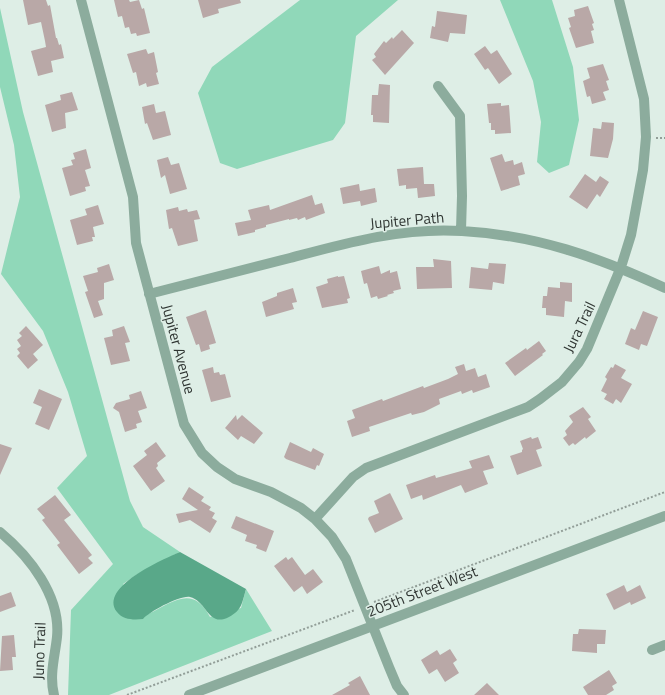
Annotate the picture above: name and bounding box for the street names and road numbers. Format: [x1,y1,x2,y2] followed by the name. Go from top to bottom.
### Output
[369,205,445,235] street label: Jupiter Path
[557,298,601,356] street label: Jura Trail
[156,302,202,396] street label: Jupiter Avenue
[363,559,481,623] street label: 205th Street West
[27,622,51,680] street label: Juno Trail

